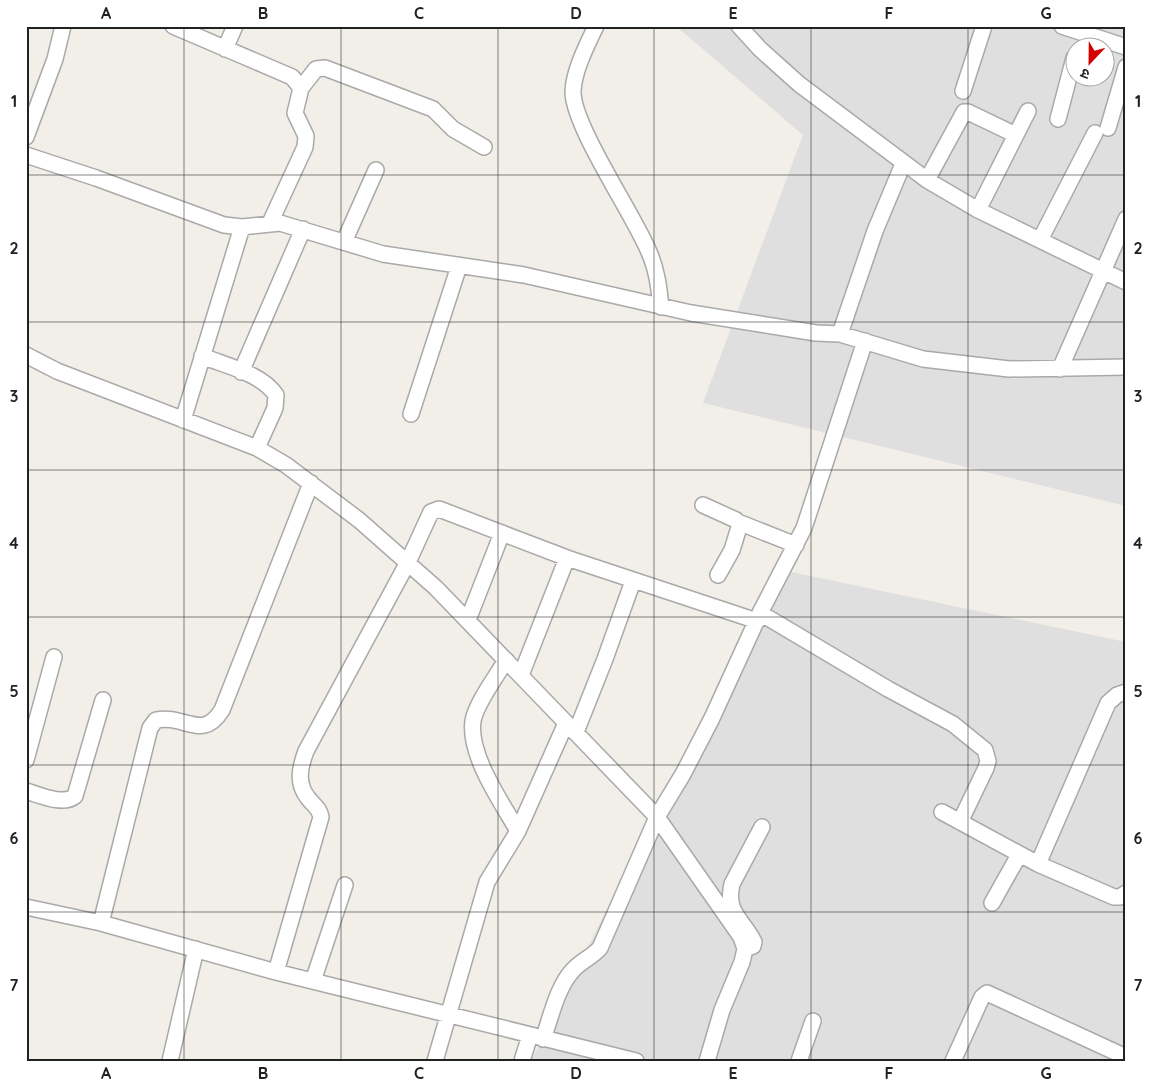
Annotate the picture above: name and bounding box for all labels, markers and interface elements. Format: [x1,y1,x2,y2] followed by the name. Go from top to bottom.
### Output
[101,3,112,23] text: A
[258,3,268,23] text: B
[414,3,424,23] text: C
[570,3,582,23] text: D
[728,3,738,23] text: E
[885,3,894,23] text: F
[1040,3,1052,23] text: G
[1064,38,1114,88] north arrow
[1077,64,1092,84] text: उ
[11,91,17,111] text: 1
[1135,91,1141,111] text: 1
[9,238,19,258] text: 2
[1133,238,1143,258] text: 2
[10,386,18,406] text: 3
[1134,386,1142,406] text: 3
[9,533,19,553] text: 4
[1133,533,1143,553] text: 4
[9,681,19,701] text: 5
[1133,681,1143,701] text: 5
[10,828,19,848] text: 6
[1134,828,1143,848] text: 6
[10,975,19,995] text: 7
[1134,975,1143,995] text: 7
[101,1063,112,1083] text: A
[258,1063,268,1083] text: B
[414,1063,424,1083] text: C
[570,1063,582,1083] text: D
[728,1063,738,1083] text: E
[885,1063,894,1083] text: F
[1040,1063,1052,1083] text: G

